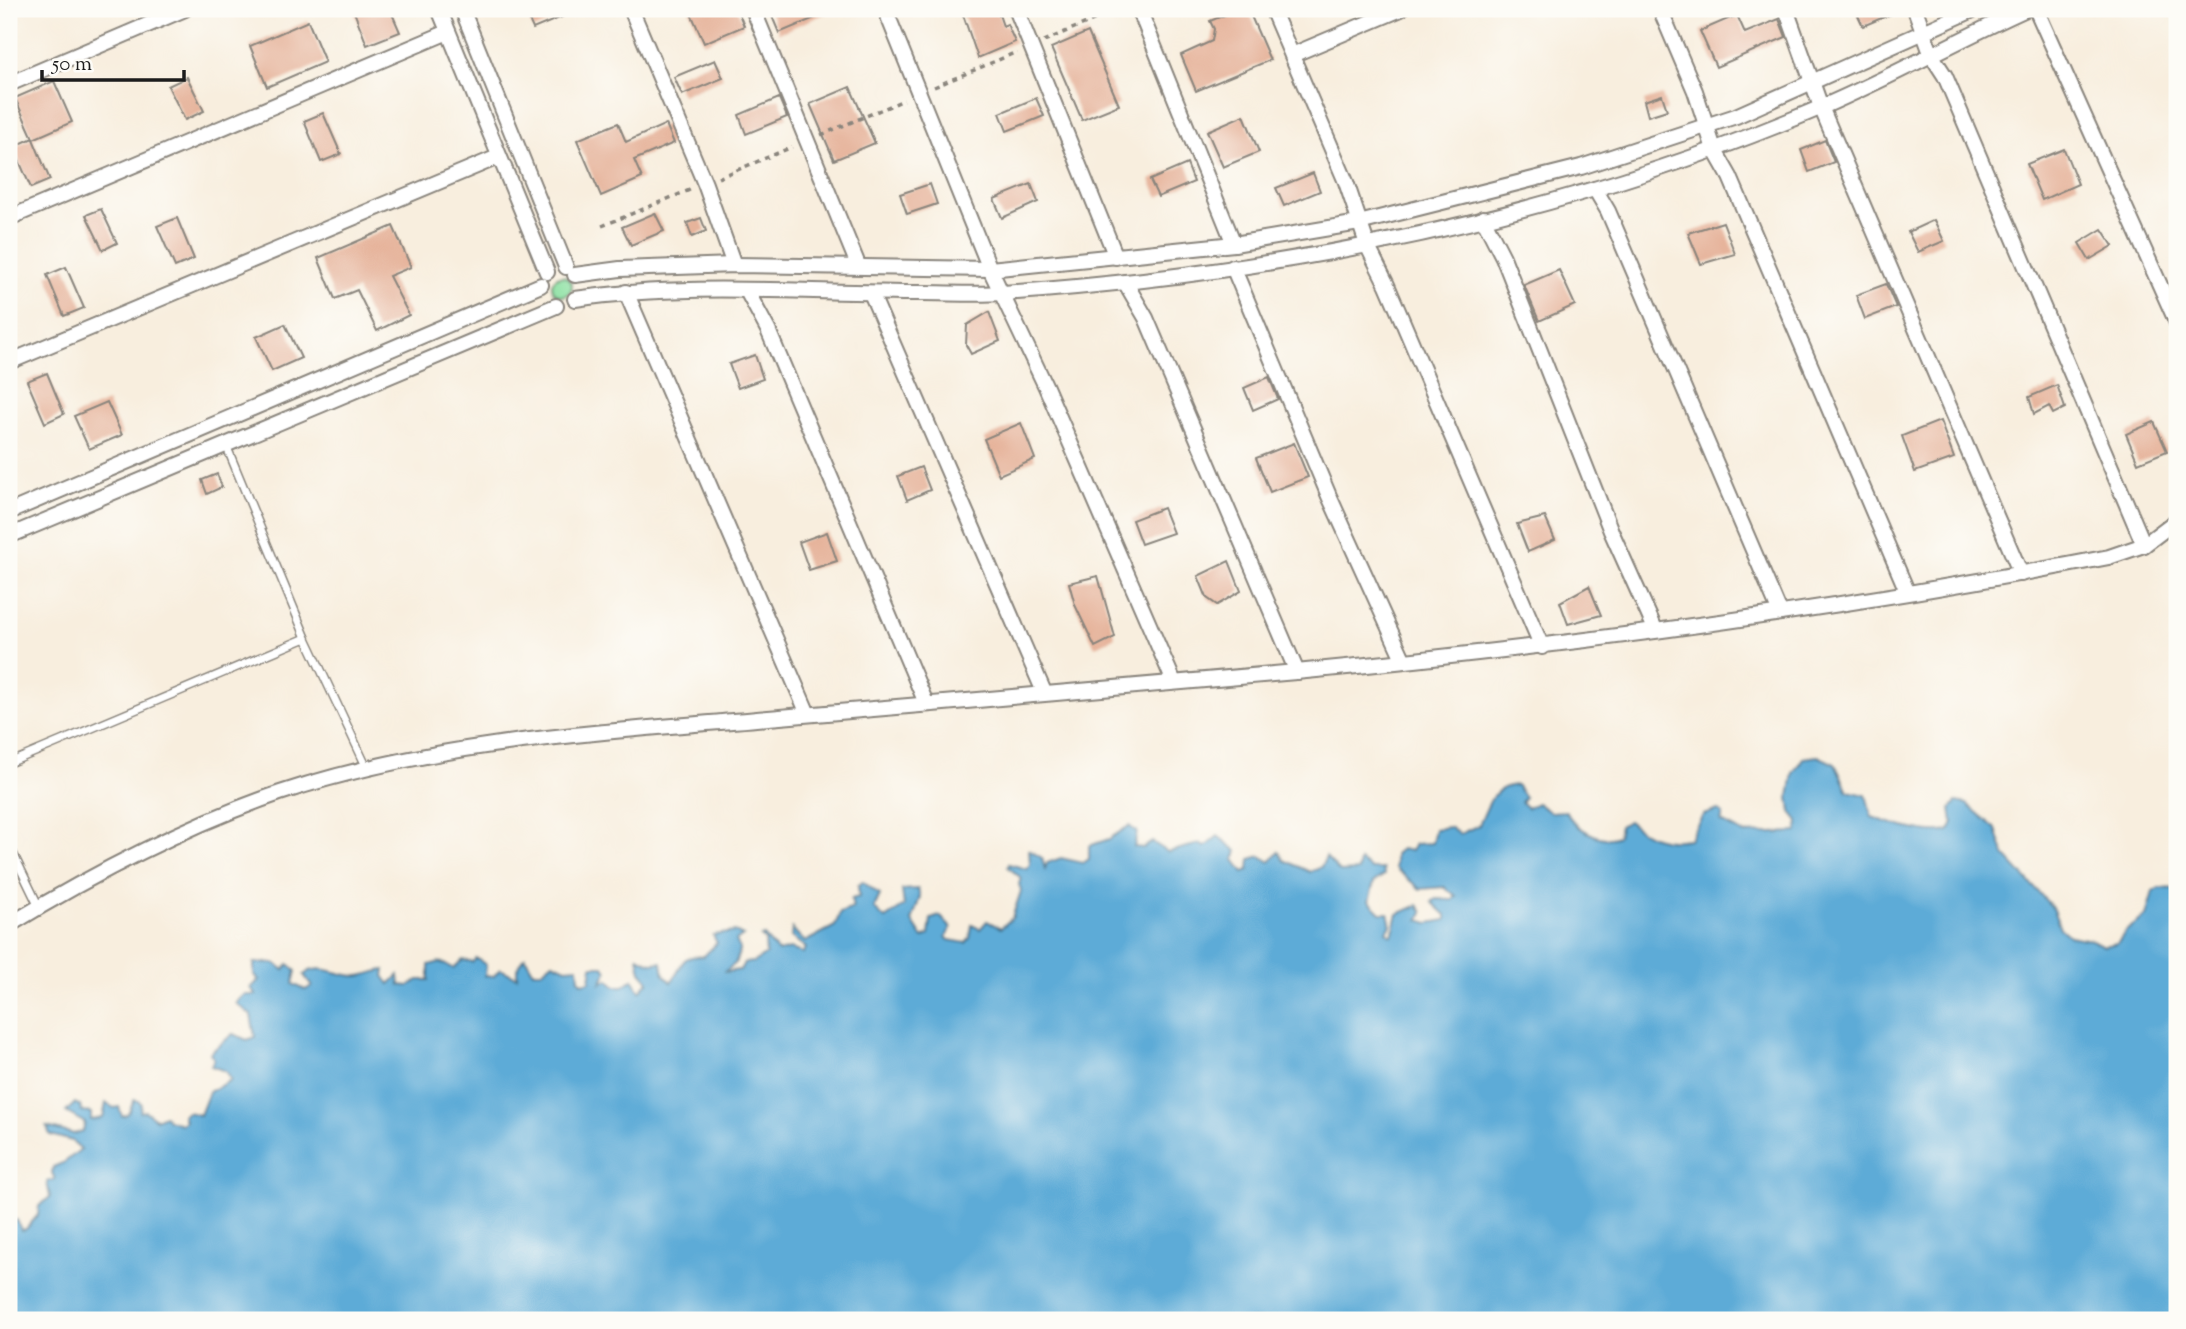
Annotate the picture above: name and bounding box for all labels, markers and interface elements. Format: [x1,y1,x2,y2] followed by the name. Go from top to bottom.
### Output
[42,38,184,82] scale bar
[51,50,92,80] text: 50 m

